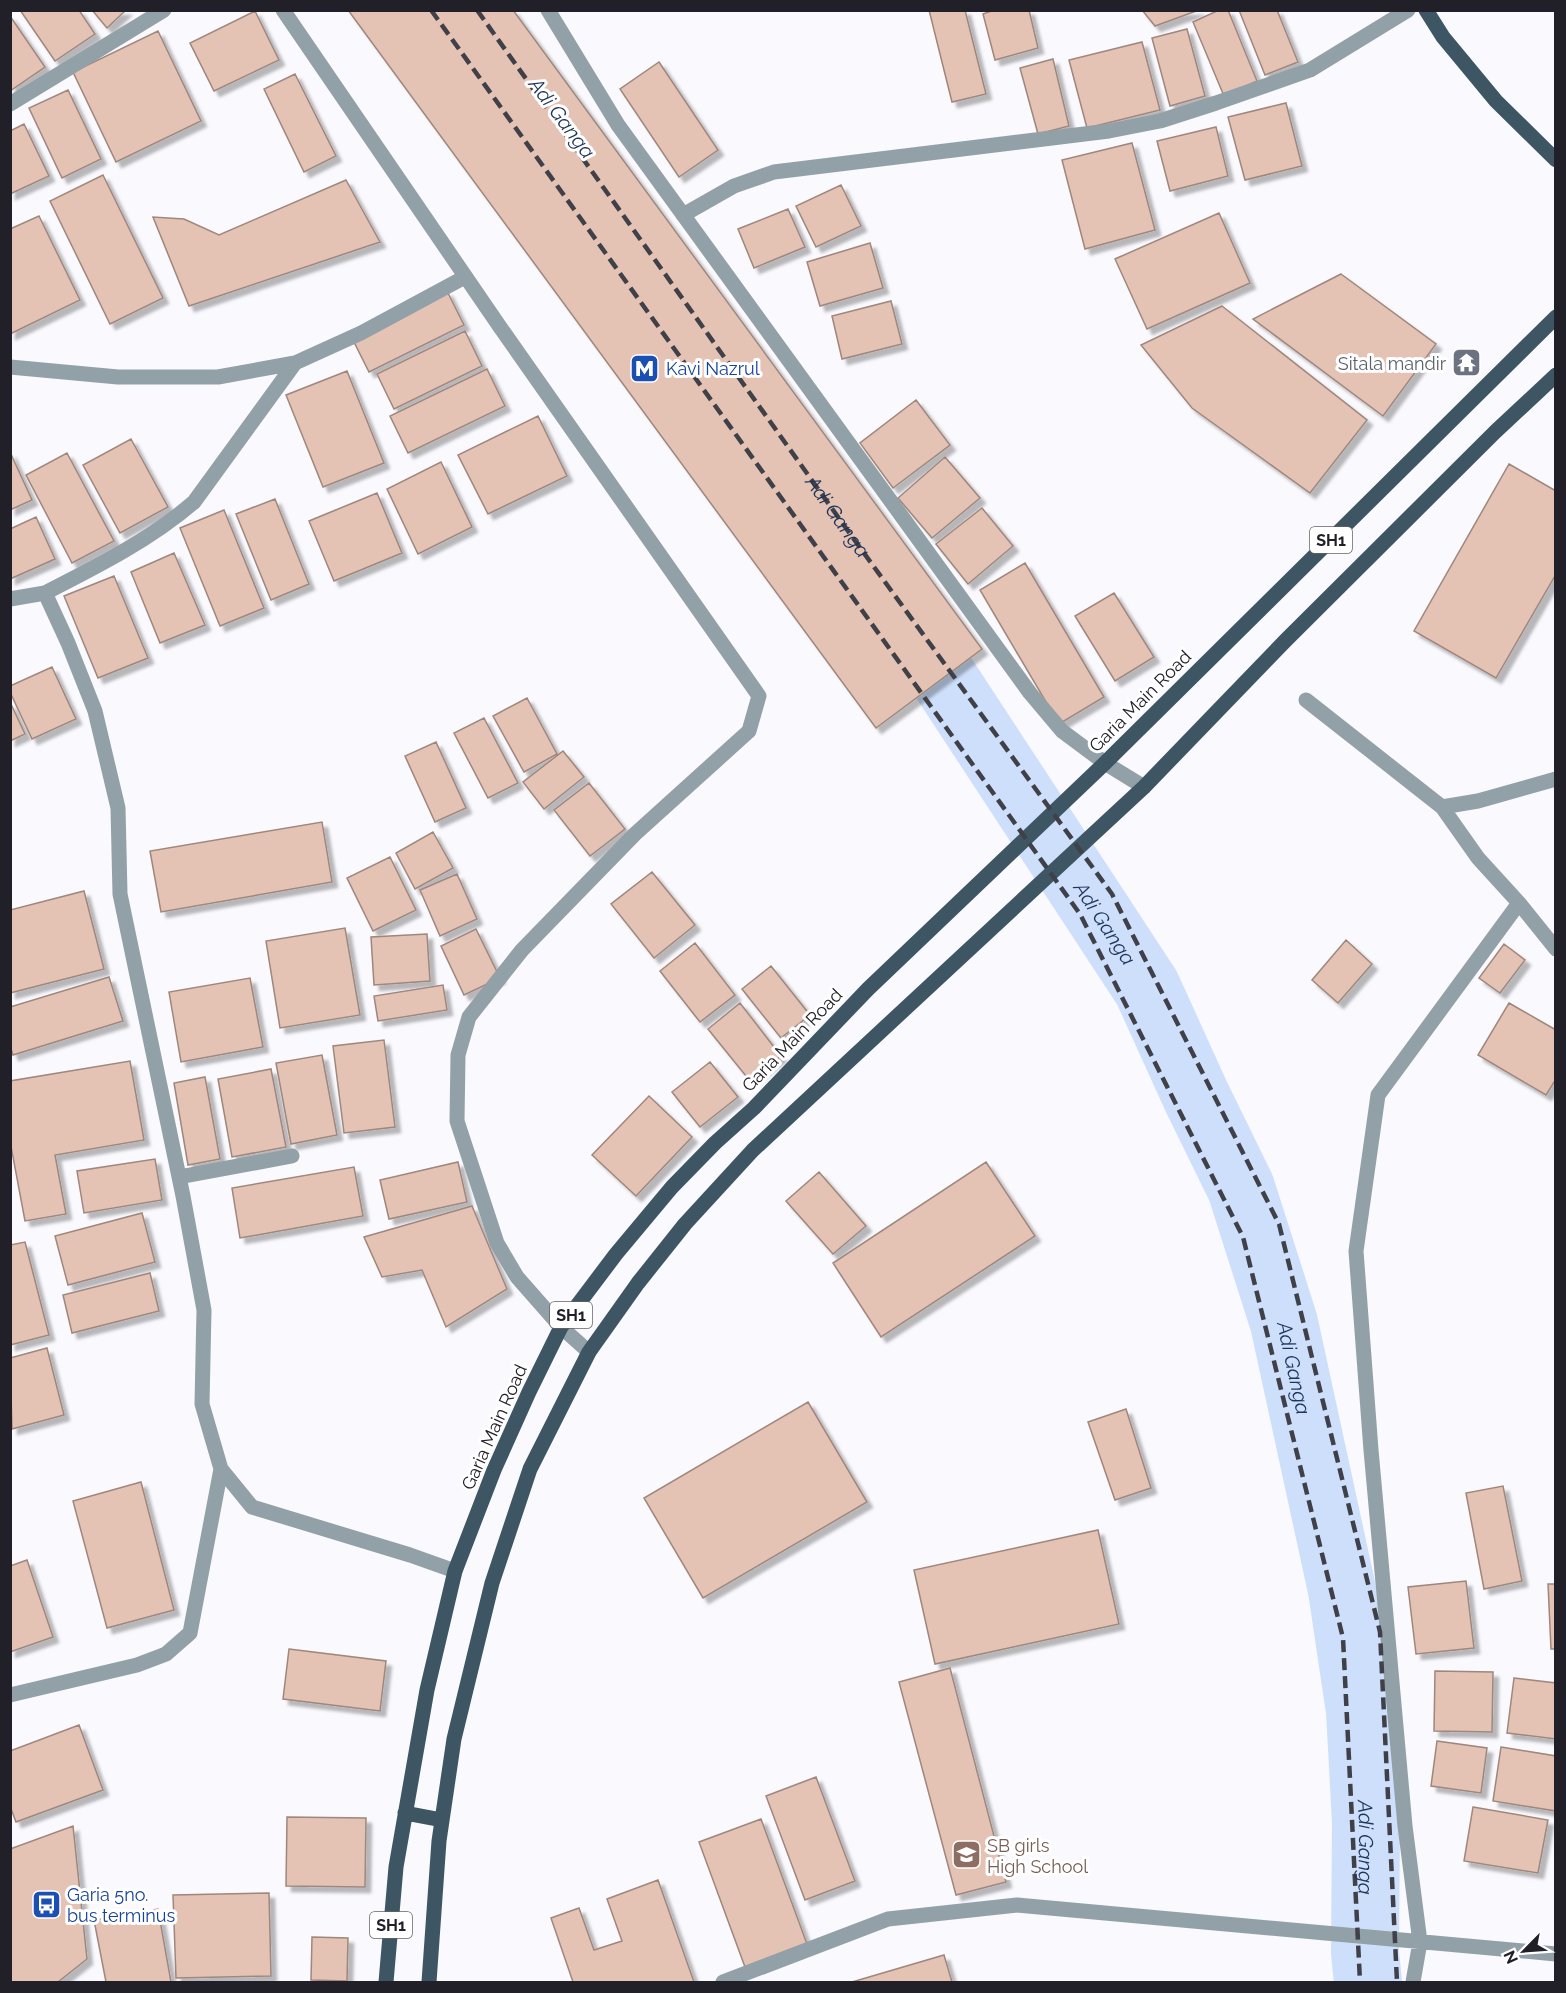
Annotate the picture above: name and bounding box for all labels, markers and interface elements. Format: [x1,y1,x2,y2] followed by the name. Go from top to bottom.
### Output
[523,72,600,163] water label: Adi Ganga
[1451,347,1483,379] temple icon: Sitala mandir
[629,352,661,384] metro station icon: Kavi Nazrul
[1338,353,1447,374] place label: Sitala mandir
[666,358,760,379] place label: Kavi Nazrul
[800,470,875,562] water label: Adi Ganga
[1310,527,1352,553] road number: SH1
[1085,646,1195,756] street label: Garia Main Road
[1068,877,1141,970] water label: Adi Ganga
[738,984,846,1096] street label: Garia Main Road
[550,1302,592,1328] road number: SH1
[1272,1318,1316,1417] water label: Adi Ganga
[457,1361,531,1493] street label: Garia Main Road
[1353,1799,1378,1895] water label: Adi Ganga
[987,1835,1088,1877] place label: SB girls High School
[950,1839,982,1871] school or university icon: SB girls High School
[67,1884,175,1926] place label: Garia 5no. bus terminus
[30,1888,62,1920] bus stop icon: Garia 5no. bus terminus
[370,1912,412,1938] road number: SH1
[1494,1921,1554,1981] north arrow
[1500,1948,1522,1967] text: N

